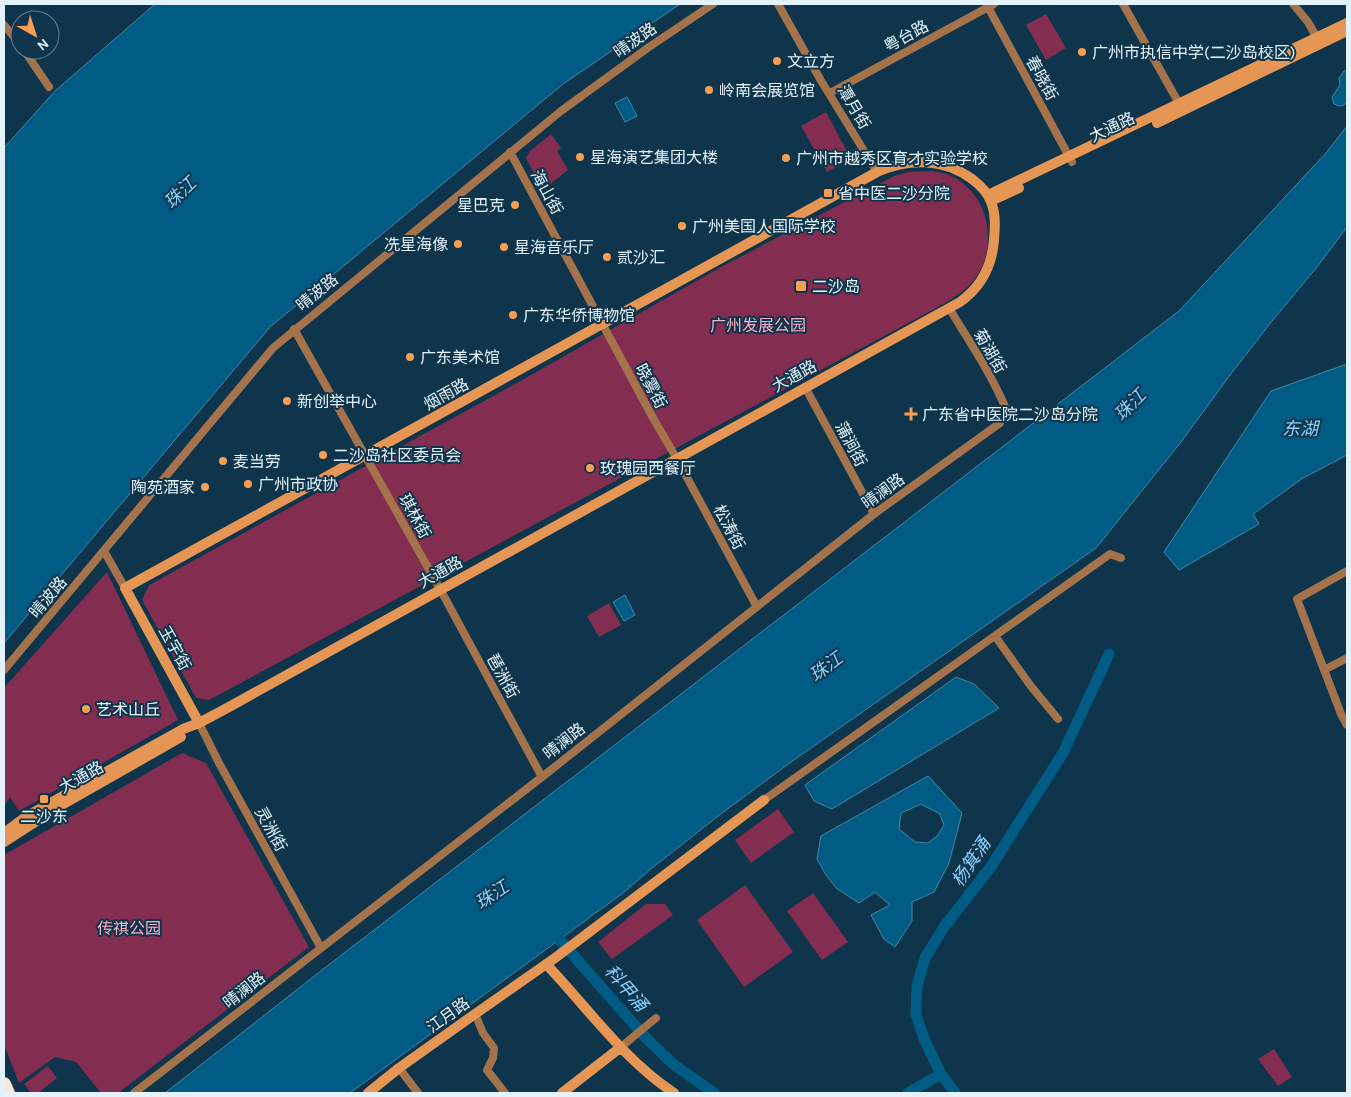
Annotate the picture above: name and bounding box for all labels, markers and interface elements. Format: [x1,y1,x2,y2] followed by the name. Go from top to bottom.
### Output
[10,10,60,60] north arrow
[880,16,932,56] street label: 粤台路
[610,18,660,62] street label: 晴波路
[34,35,52,54] text: N
[1092,43,1295,62] place label: 广州市执信中学(二沙岛校区)
[1076,46,1088,58] marker: 广州市执信中学(二沙岛校区)
[787,52,835,71] place label: 文立方
[1022,52,1062,104] street label: 春晓街
[771,55,783,67] marker: 文立方
[719,81,815,100] place label: 岭南会展览馆
[833,82,875,132] street label: 潭月街
[703,84,715,96] marker: 岭南会展览馆
[1086,108,1138,146] street label: 大通路
[590,148,718,167] place label: 星海演艺集团大楼
[796,149,988,168] place label: 广州市越秀区育才实验学校
[574,151,586,163] marker: 星海演艺集团大楼
[780,152,792,164] marker: 广州市越秀区育才实验学校
[527,166,567,218] street label: 海山街
[159,171,202,213] water label: 珠江
[838,184,950,203] place label: 省中医二沙分院
[822,187,834,199] marker: 省中医二沙分院
[457,196,505,215] place label: 星巴克
[509,199,521,211] marker: 星巴克
[692,217,836,236] place label: 广州美国人国际学校
[676,220,688,232] marker: 广州美国人国际学校
[384,235,448,254] place label: 冼星海像
[452,238,464,250] marker: 冼星海像
[514,238,594,257] place label: 星海音乐厅
[498,241,510,253] marker: 星海音乐厅
[617,248,665,267] place label: 贰沙汇
[601,251,613,263] marker: 贰沙汇
[292,270,342,314] street label: 晴波路
[812,277,860,296] place label: 二沙岛
[794,279,808,293] marker: 二沙岛
[523,306,635,325] place label: 广东华侨博物馆
[507,309,519,321] marker: 广东华侨博物馆
[710,316,806,335] park label: 广州发展公园
[970,325,1010,377] street label: 菊湖街
[420,348,500,367] place label: 广东美术馆
[404,351,416,363] marker: 广东美术馆
[768,356,820,396] street label: 大通路
[631,360,671,412] street label: 晓雾街
[420,374,472,414] street label: 烟雨路
[1109,383,1152,426] water label: 珠江
[297,392,377,411] place label: 新创举中心
[281,395,293,407] marker: 新创举中心
[922,405,1098,424] place label: 广东省中医院二沙岛分院
[904,407,918,421] marker: 广东省中医院二沙岛分院
[831,418,871,470] street label: 蒲涧街
[1282,418,1321,440] water label: 东湖
[333,446,461,465] place label: 二沙岛社区委员会
[317,449,329,461] marker: 二沙岛社区委员会
[233,452,281,471] place label: 麦当劳
[217,455,229,467] marker: 麦当劳
[600,459,696,478] place label: 玫瑰园西餐厅
[584,462,596,474] marker: 玫瑰园西餐厅
[858,469,908,513] street label: 晴澜路
[258,475,338,494] place label: 广州市政协
[131,478,195,497] place label: 陶苑酒家
[242,478,254,490] marker: 广州市政协
[199,481,211,493] marker: 陶苑酒家
[395,490,435,542] street label: 琪林街
[709,501,749,553] street label: 松涛街
[414,552,466,592] street label: 大通路
[25,573,71,621] street label: 晴波路
[155,622,195,674] street label: 玉宇街
[805,646,849,687] water label: 珠江
[483,650,523,702] street label: 琶洲街
[96,700,160,719] place label: 艺术山丘
[80,703,92,715] marker: 艺术山丘
[539,719,589,763] street label: 晴澜路
[55,757,107,797] street label: 大通路
[38,793,50,805] marker: 二沙东
[251,803,291,855] street label: 灵洲街
[20,807,68,826] place label: 二沙东
[947,832,996,891] water label: 杨箕涌
[471,875,515,914] water label: 珠江
[97,919,161,938] park label: 传祺公园
[600,960,653,1017] water label: 科甲涌
[219,968,269,1012] street label: 晴澜路
[423,993,473,1037] street label: 江月路

